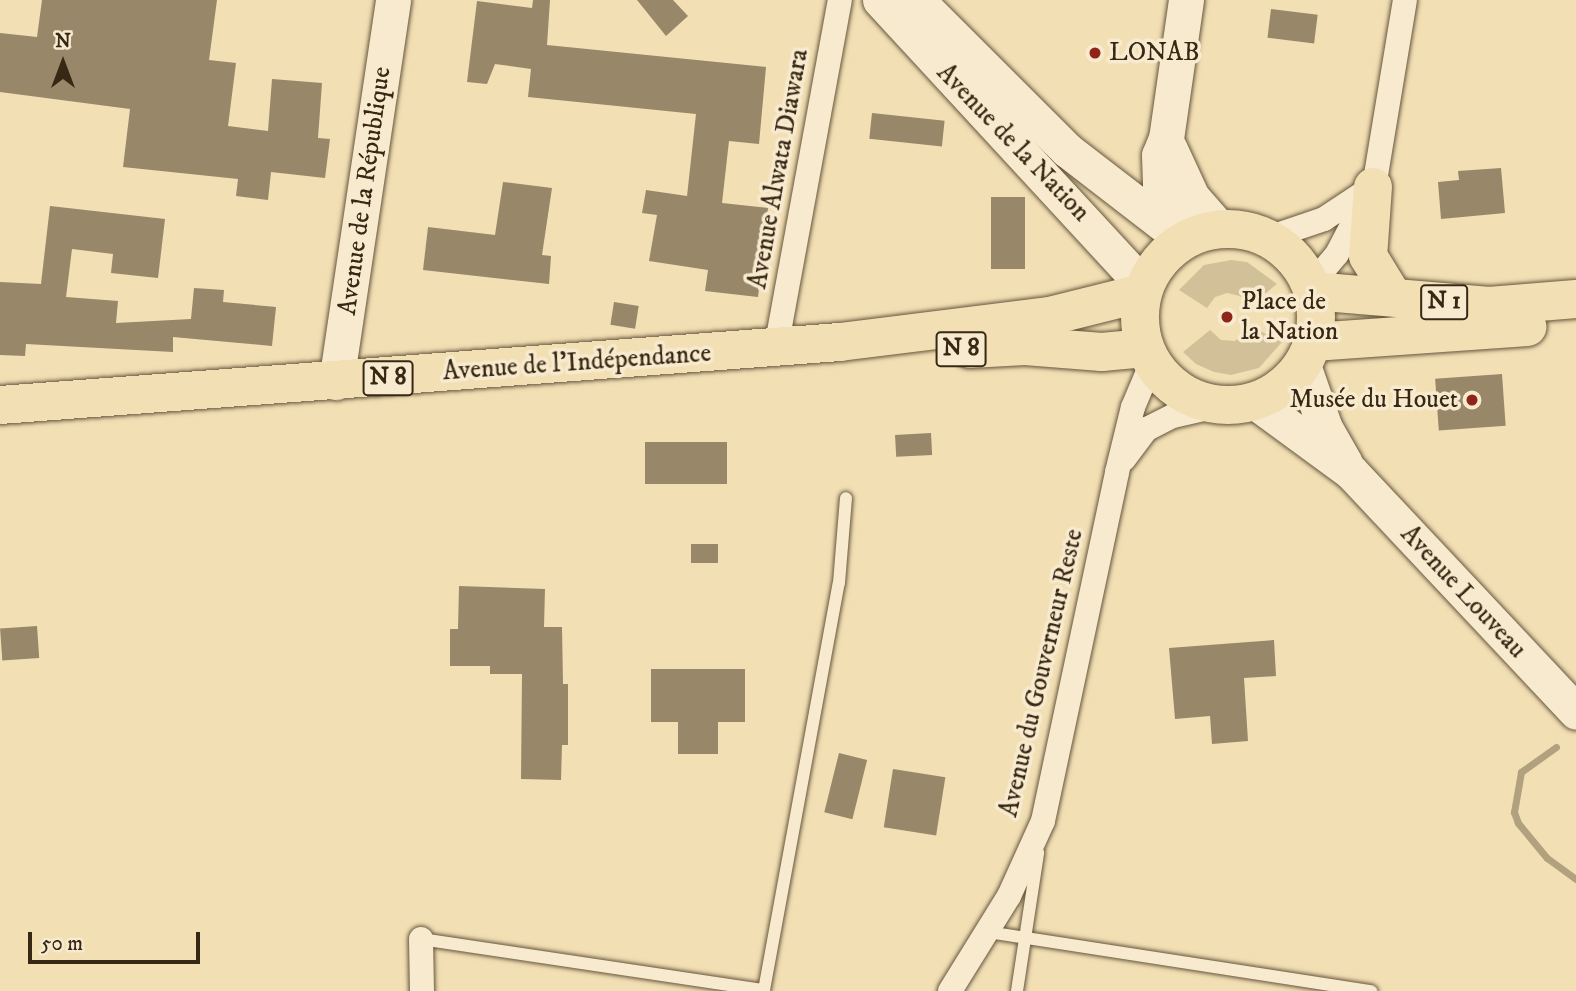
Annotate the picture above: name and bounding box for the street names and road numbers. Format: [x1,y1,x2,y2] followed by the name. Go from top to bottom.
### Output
[743,47,815,291] street label: Avenue Alwata Diawara
[930,58,1096,228] street label: Avenue de la Nation
[332,65,398,317] street label: Avenue de la République
[1420,282,1468,323] road number: N 1
[935,328,987,370] road number: N 8
[442,338,712,388] street label: Avenue de l'Indépendance
[362,358,414,398] road number: N 8
[1394,519,1532,665] street label: Avenue Louveau
[994,526,1090,820] street label: Avenue du Gouverneur Reste

